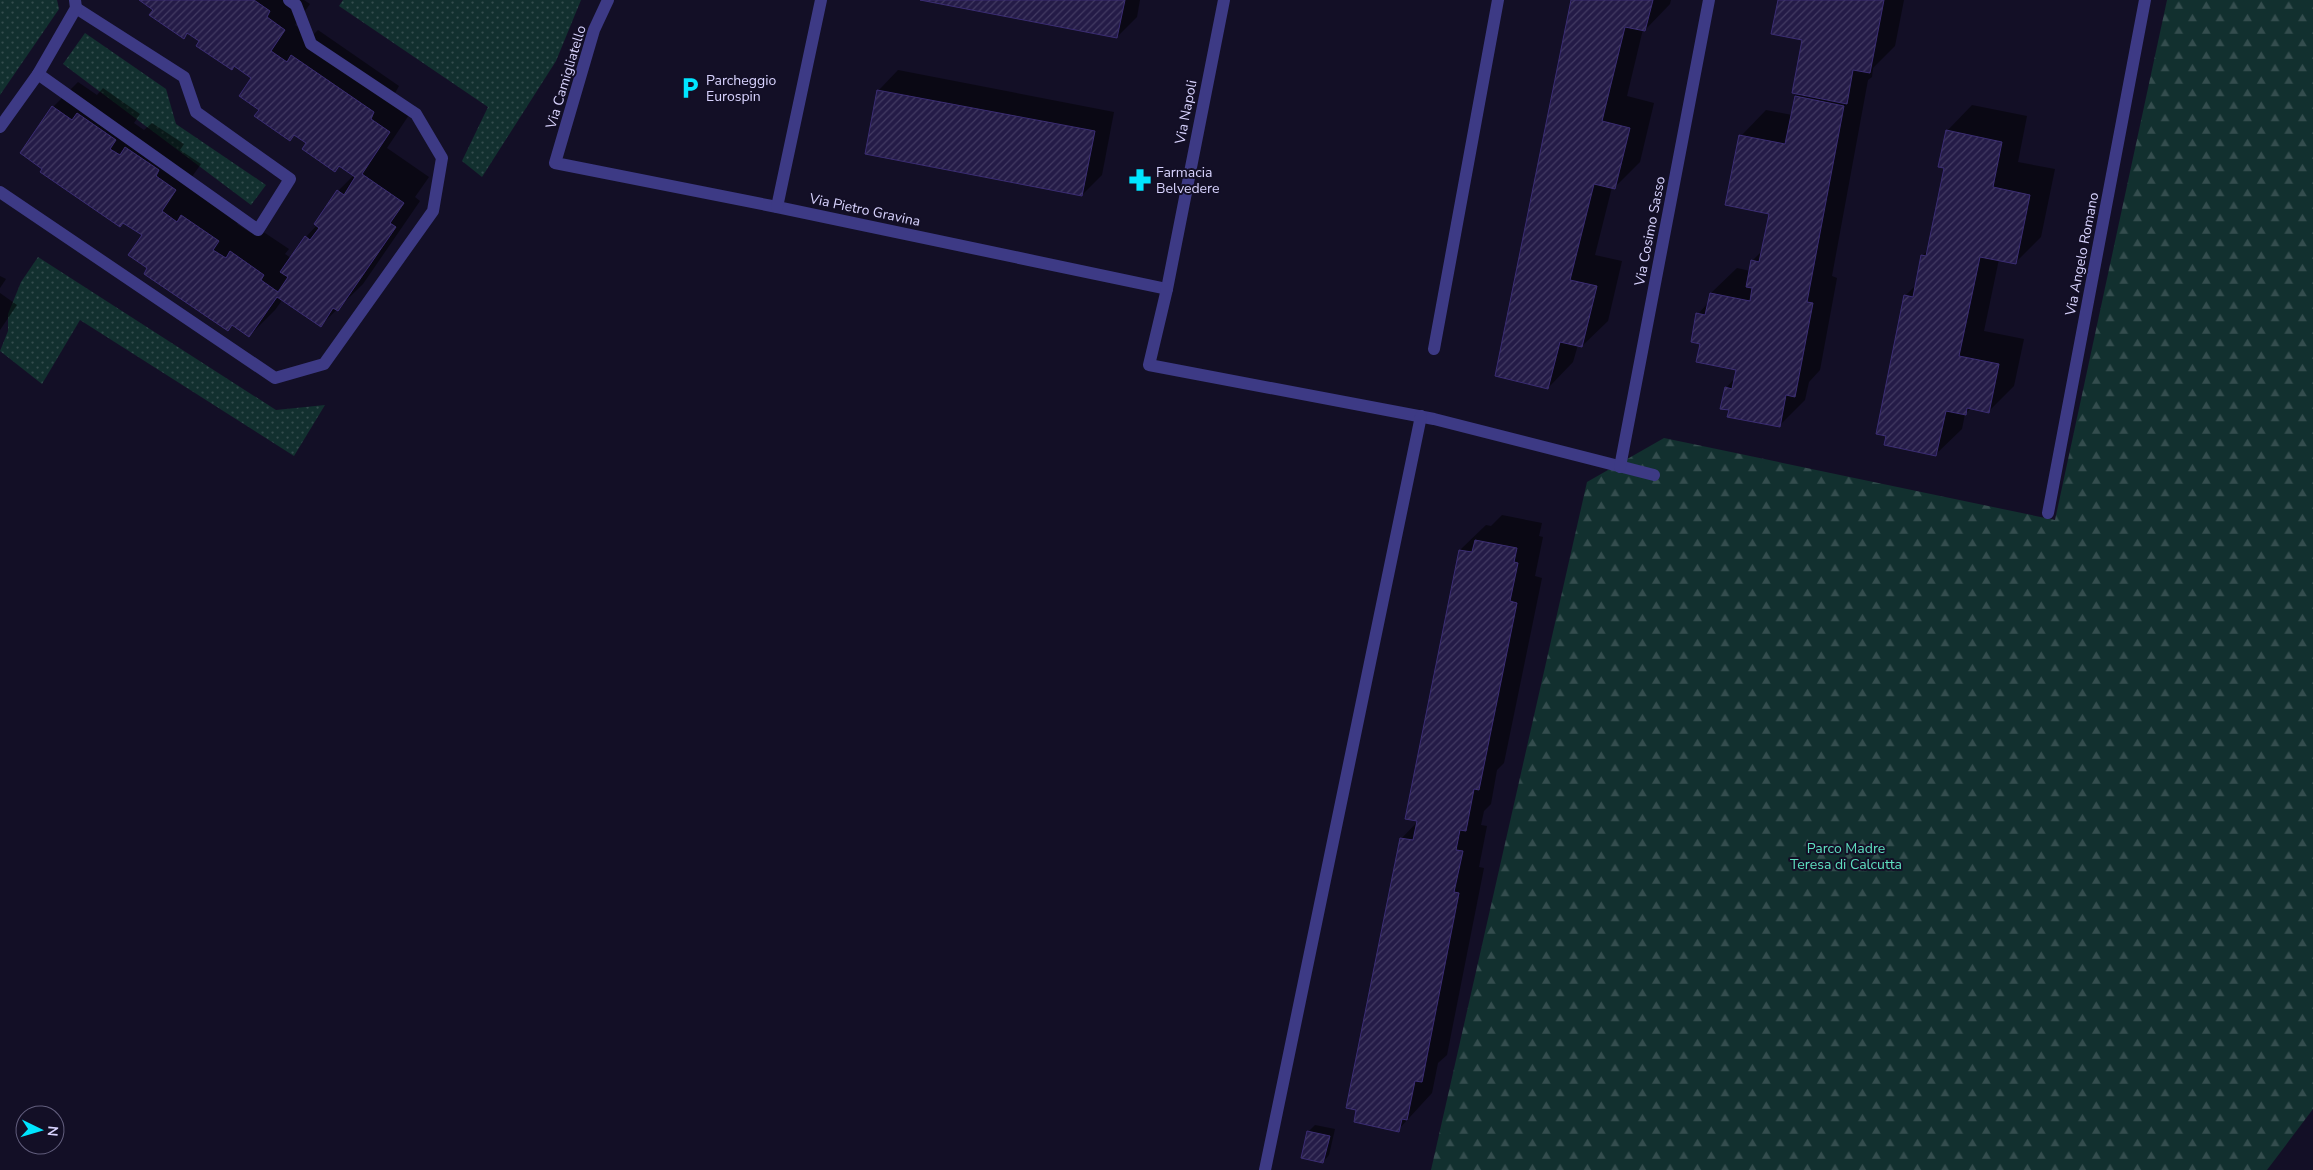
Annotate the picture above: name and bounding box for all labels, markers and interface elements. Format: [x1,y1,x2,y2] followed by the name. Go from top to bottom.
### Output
[541,23,591,132] street label: Via Camigliatello
[706,71,776,106] place label: Parcheggio Eurospin
[677,75,703,101] parking icon: Parcheggio Eurospin
[1170,78,1202,147] street label: Via Napoli
[1156,163,1219,198] place label: Farmacia Belvedere
[1127,167,1153,193] pharmacy icon: Farmacia Belvedere
[1630,174,1670,288] street label: Via Cosimo Sasso
[807,189,922,231] street label: Via Pietro Gravina
[2061,190,2103,318] street label: Via Angelo Romano
[1790,839,1902,874] park label: Parco Madre Teresa di Calcutta
[15,1105,65,1155] north arrow
[43,1125,62,1137] text: N

